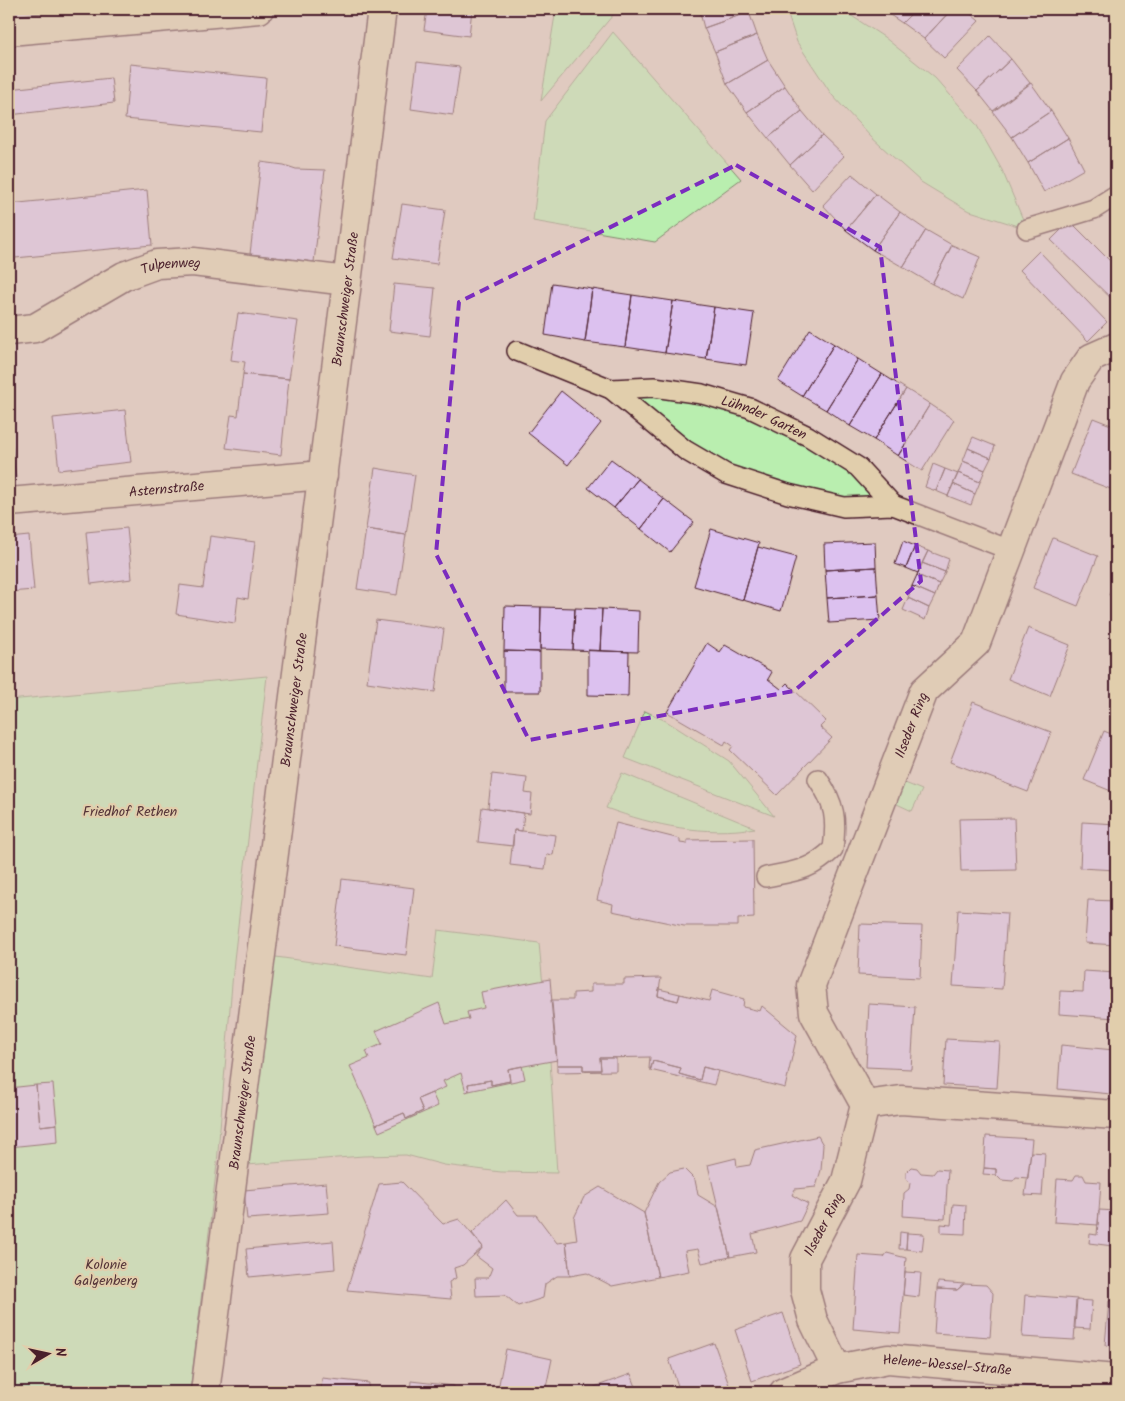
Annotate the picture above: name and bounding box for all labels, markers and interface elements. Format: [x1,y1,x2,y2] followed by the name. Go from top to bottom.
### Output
[326,230,365,367] street label: Braunschweiger Straße
[138,252,202,281] street label: Tulpenweg
[718,390,811,446] street label: Lühnder Garten
[128,475,206,504] street label: Asternstraße
[275,631,314,768] street label: Braunschweiger Straße
[889,689,935,762] street label: Ilseder Ring
[83,801,177,823] park label: Friedhof Rethen
[224,1033,263,1171] street label: Braunschweiger Straße
[798,1189,850,1260] street label: Ilseder Ring
[74,1254,138,1292] park label: Kolonie Galgenberg
[22,1328,72,1378] north arrow
[48,1346,71,1358] text: N
[881,1348,1013,1382] street label: Helene-Wessel-Straße

